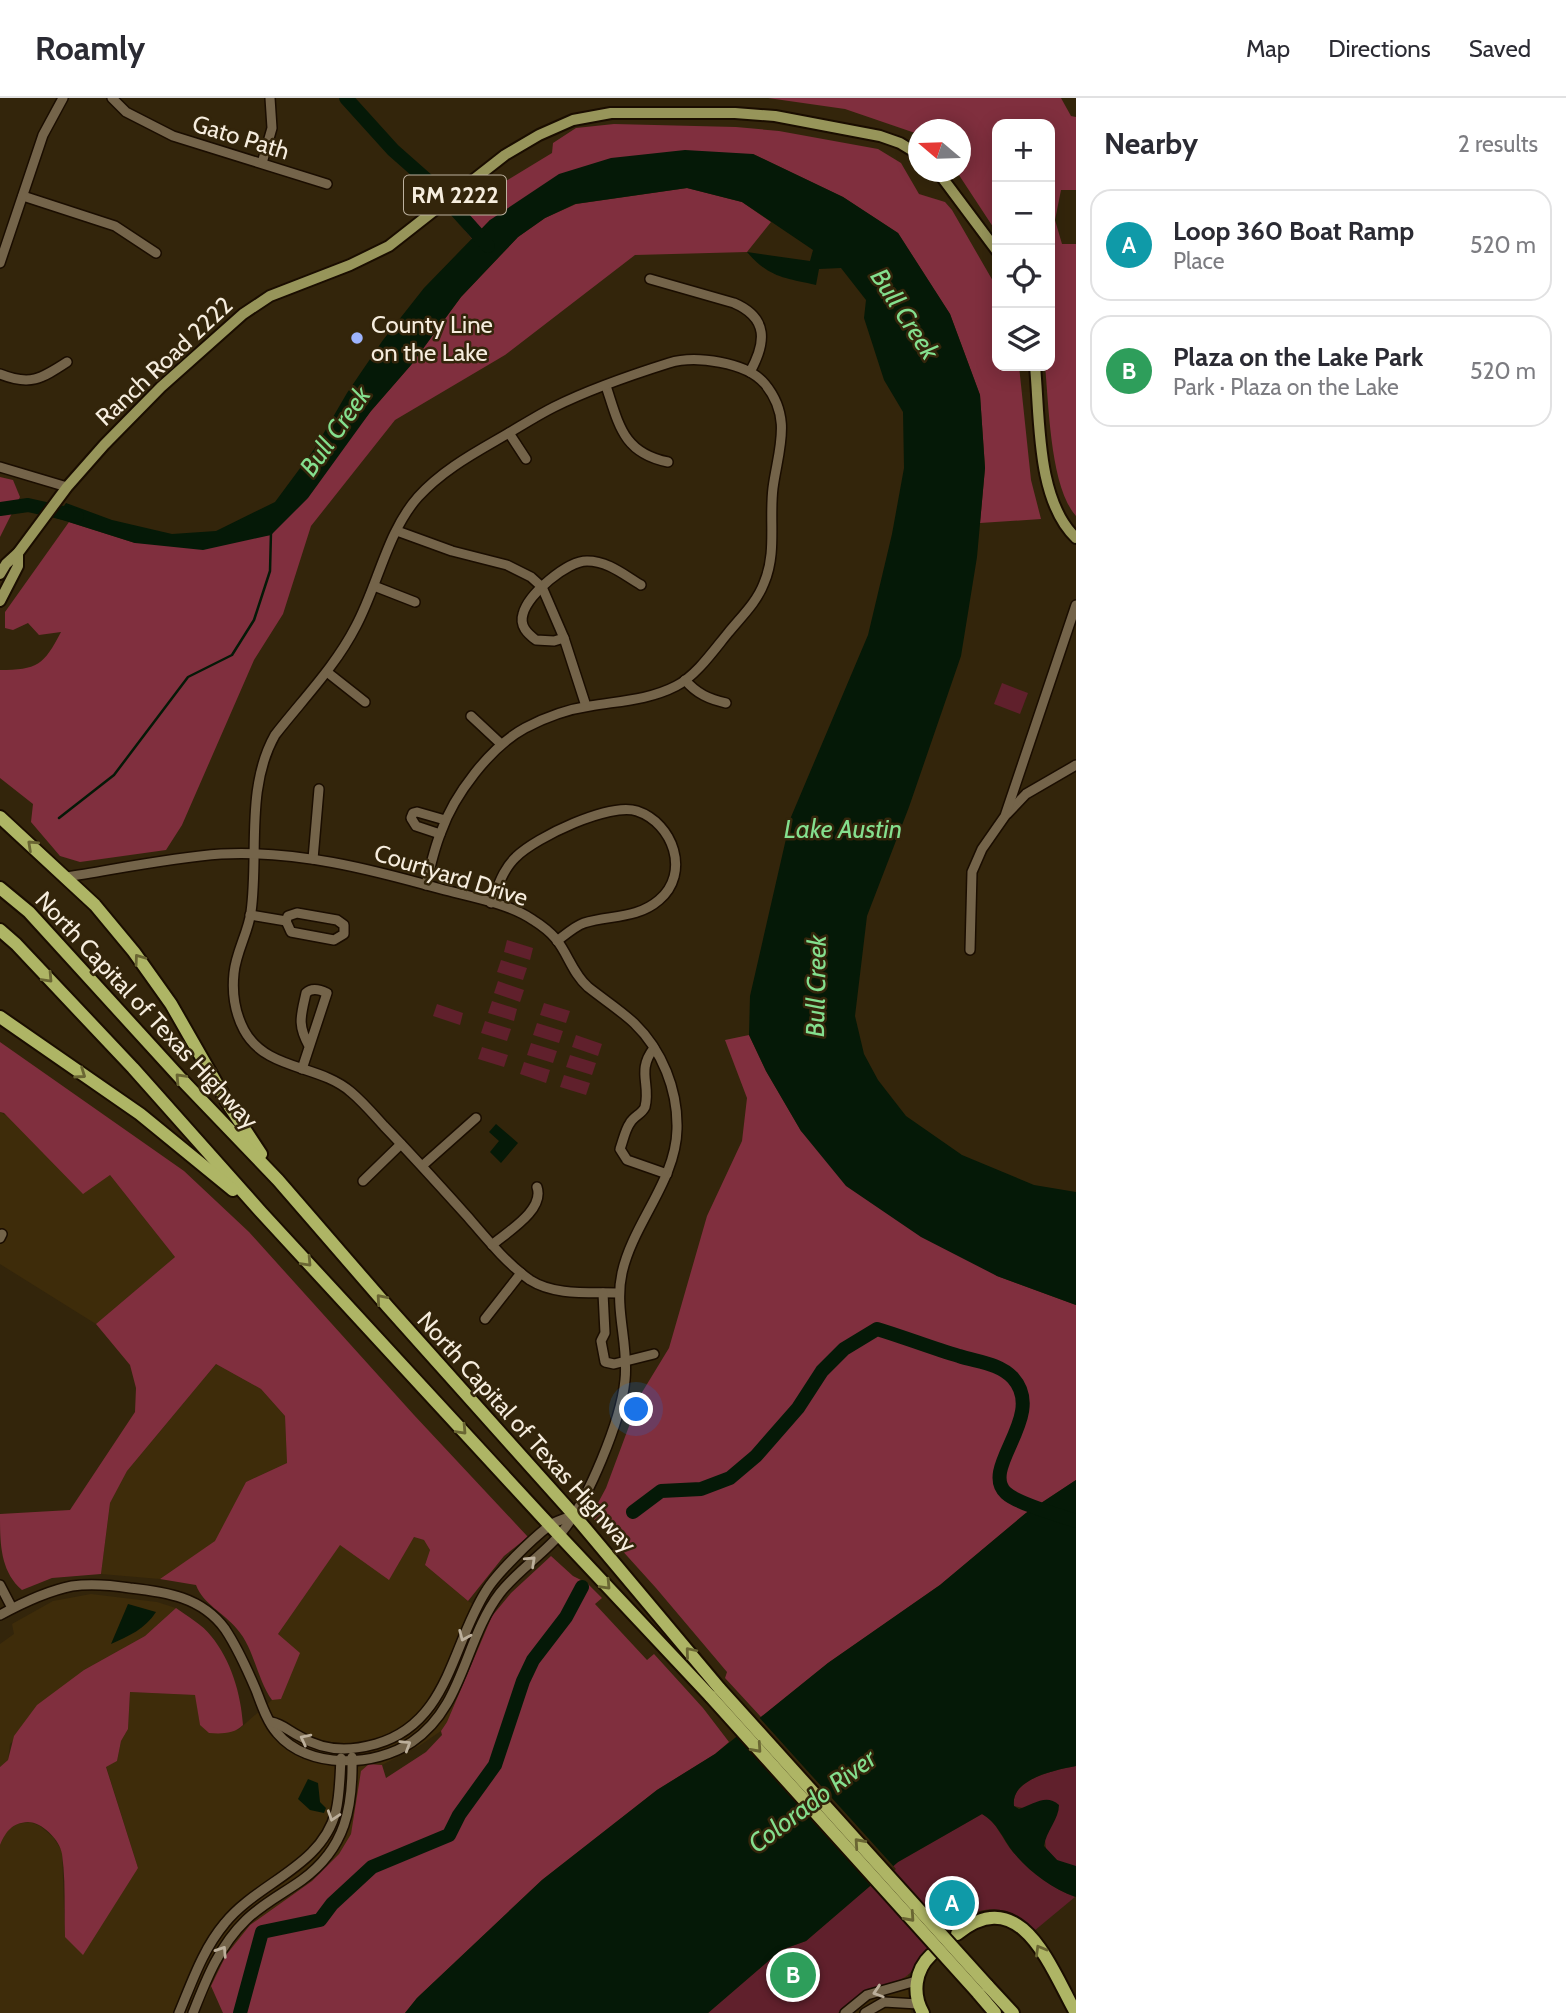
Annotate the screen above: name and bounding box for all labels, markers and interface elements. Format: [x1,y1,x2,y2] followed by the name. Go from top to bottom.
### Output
[35,28,145,68] text: Roamly
[1246,34,1290,63] text: Map
[1328,34,1431,63] text: Directions
[1469,34,1531,63] text: Saved
[189,109,293,165] street label: Gato Path
[908,119,971,182] north arrow
[992,119,1055,371] map controls
[992,119,1055,182] button: +
[1104,125,1198,162] text: Nearby
[1458,130,1538,158] text: 2 results
[404,176,506,214] road number: RM 2222
[992,182,1055,245] button: −
[1173,215,1414,247] text: Loop 360 Boat Ramp
[1122,231,1136,259] text: A
[1470,231,1536,259] text: 520 m
[992,245,1055,308] button: locate
[1173,247,1225,275] text: Place
[864,262,947,366] water label: Bull Creek
[90,290,238,432] street label: Ranch Road 2222
[992,308,1055,371] button: layers
[371,310,493,367] place label: County Line on the Lake
[349,330,365,346] marker: County Line on the Lake
[1173,341,1423,373] text: Plaza on the Lake Park
[1122,357,1136,385] text: B
[1470,357,1536,385] text: 520 m
[1173,373,1399,401] text: Park · Plaza on the Lake
[293,379,378,482] water label: Bull Creek
[784,813,902,845] water label: Lake Austin
[371,838,531,912] street label: Courtyard Drive
[27,841,40,853] one-way arrow
[29,885,265,1135] street label: North Capital of Texas Highway
[799,934,833,1037] water label: Bull Creek
[135,954,147,967] one-way arrow
[40,970,53,983] one-way arrow
[73,1066,86,1078] one-way arrow
[176,1073,189,1086] one-way arrow
[299,1254,312,1267] one-way arrow
[377,1295,390,1308] one-way arrow
[411,1306,643,1558] street label: North Capital of Texas Highway
[619,1392,653,1426] your location
[453,1422,466,1435] one-way arrow
[523,1557,536,1569] one-way arrow
[598,1577,611,1590] one-way arrow
[459,1629,473,1641] one-way arrow
[686,1648,698,1661] one-way arrow
[300,1733,312,1747] one-way arrow
[749,1740,761,1753] one-way arrow
[398,1741,411,1754] one-way arrow
[742,1742,883,1860] water label: Colorado River
[327,1810,341,1822] one-way arrow
[855,1838,867,1851] one-way arrow
[929,1877,975,1929] pin: A
[901,1908,914,1921] one-way arrow
[1035,1944,1048,1957] one-way arrow
[214,1946,227,1959] one-way arrow
[770,1949,816,2001] pin: B
[872,1983,884,1998] one-way arrow

